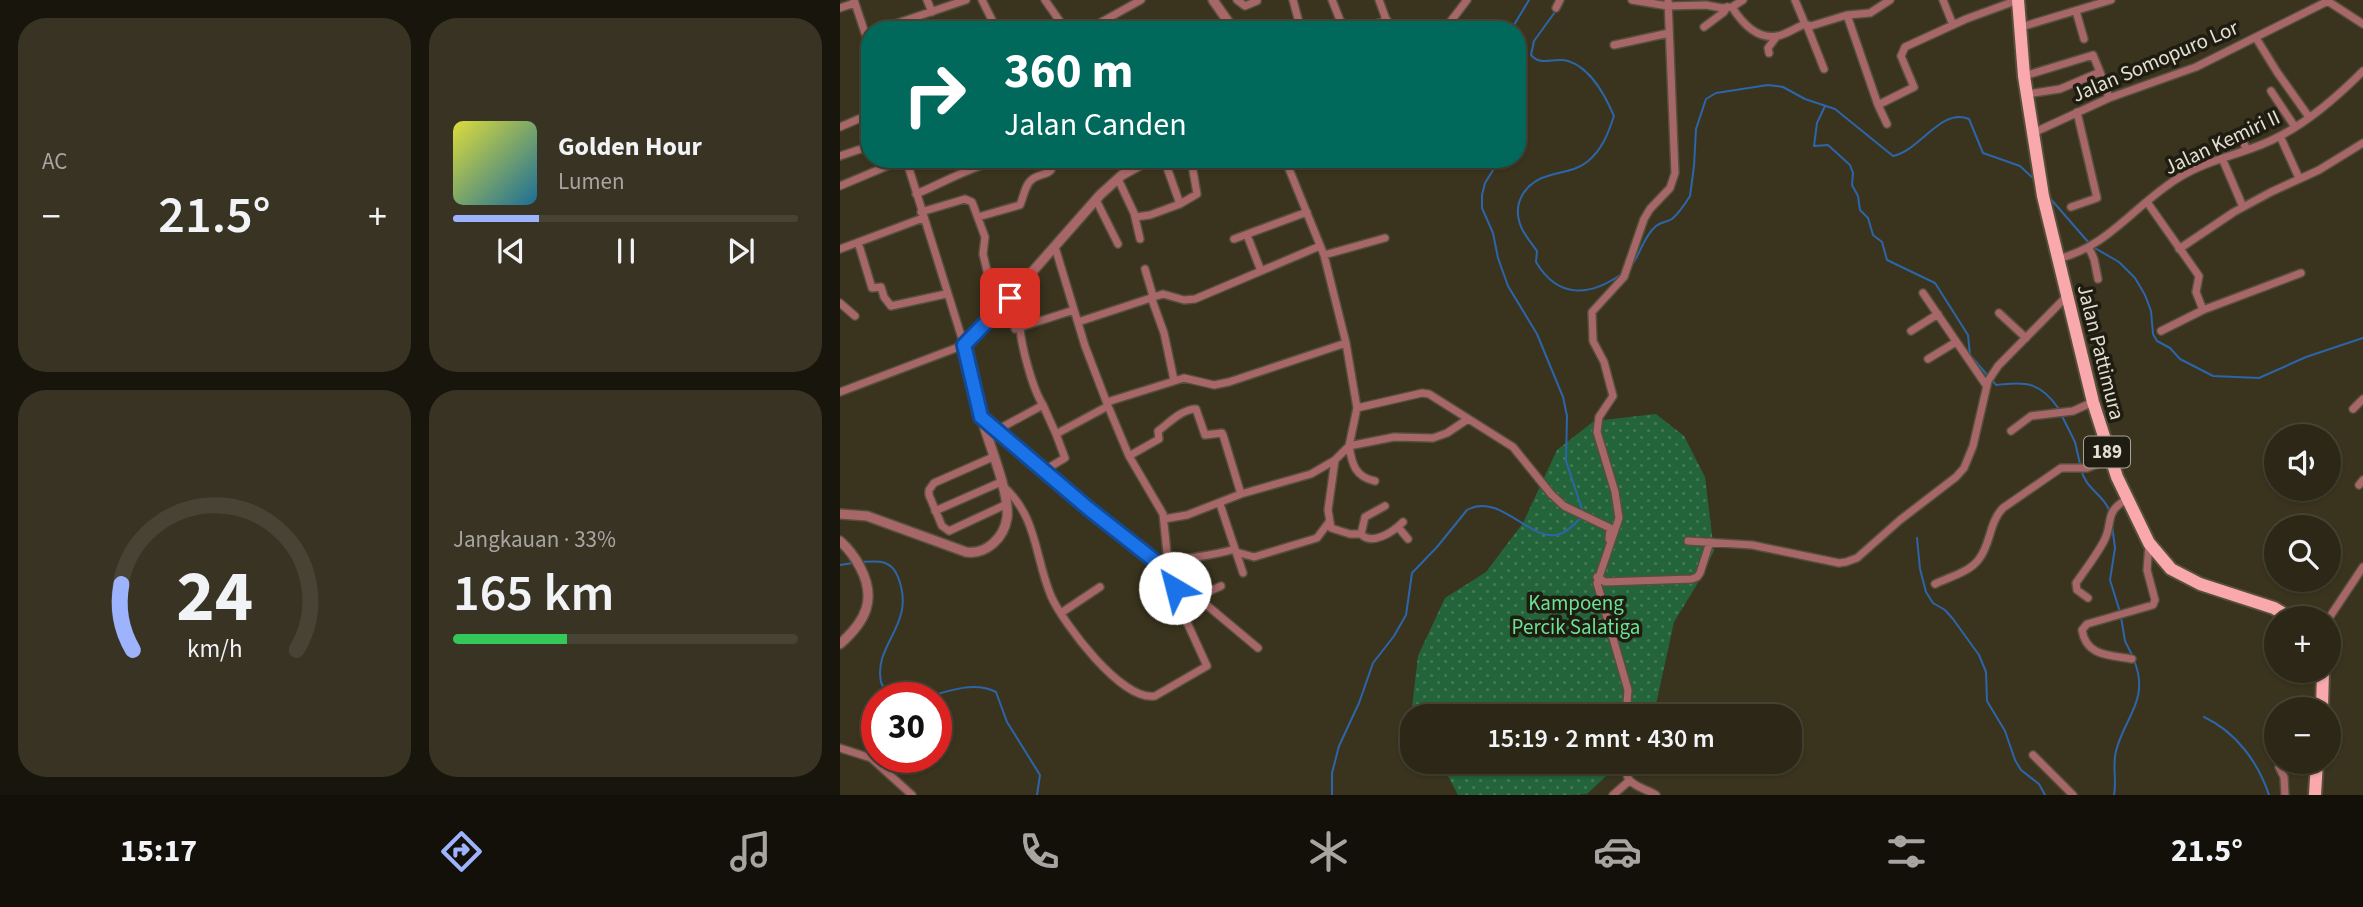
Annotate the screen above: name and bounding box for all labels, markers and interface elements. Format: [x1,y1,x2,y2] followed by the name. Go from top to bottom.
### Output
[2067,12,2243,110] street label: Jalan Somopuro Lor
[1004,37,1133,107] text: 360 m
[889,49,980,140] icon: right
[1004,102,1187,148] text: Jalan Canden
[2159,102,2285,182] street label: Jalan Kemiri II
[558,128,702,165] text: Golden Hour
[42,145,67,178] text: AC
[558,165,625,198] text: Lumen
[158,179,271,253] text: 21.5°
[42,190,61,244] text: −
[368,190,387,244] text: +
[492,232,530,270] icon: previous
[607,232,645,270] icon: pause
[722,232,760,270] icon: next
[980,268,1040,328] pin
[991,279,1029,317] icon: arrive
[2070,281,2132,423] street label: Jalan Pattimura
[2264,424,2341,774] map controls
[2264,424,2341,501] button: sound
[2084,436,2130,467] road number: 189
[2264,515,2341,592] button: search
[453,523,616,556] text: Jangkauan · 33%
[176,545,253,649] text: 24
[1138,551,1212,625] position arrow
[453,557,614,631] text: 165 km
[1512,588,1640,642] park label: Kampoeng Percik Salatiga
[2264,606,2341,683] button: +
[187,630,242,666] text: km/h
[861,682,952,773] speed limit sign: 30
[2264,697,2341,774] button: −
[1487,720,1715,757] text: 15:19 · 2 mnt · 430 m
[437,827,486,876] icon: directions
[726,827,775,876] icon: music
[1015,827,1064,876] icon: phone
[1304,827,1353,876] icon: climate
[1593,827,1642,876] icon: car
[1882,827,1931,876] icon: filters
[120,828,197,874] text: 15:17
[2171,828,2243,874] text: 21.5°

